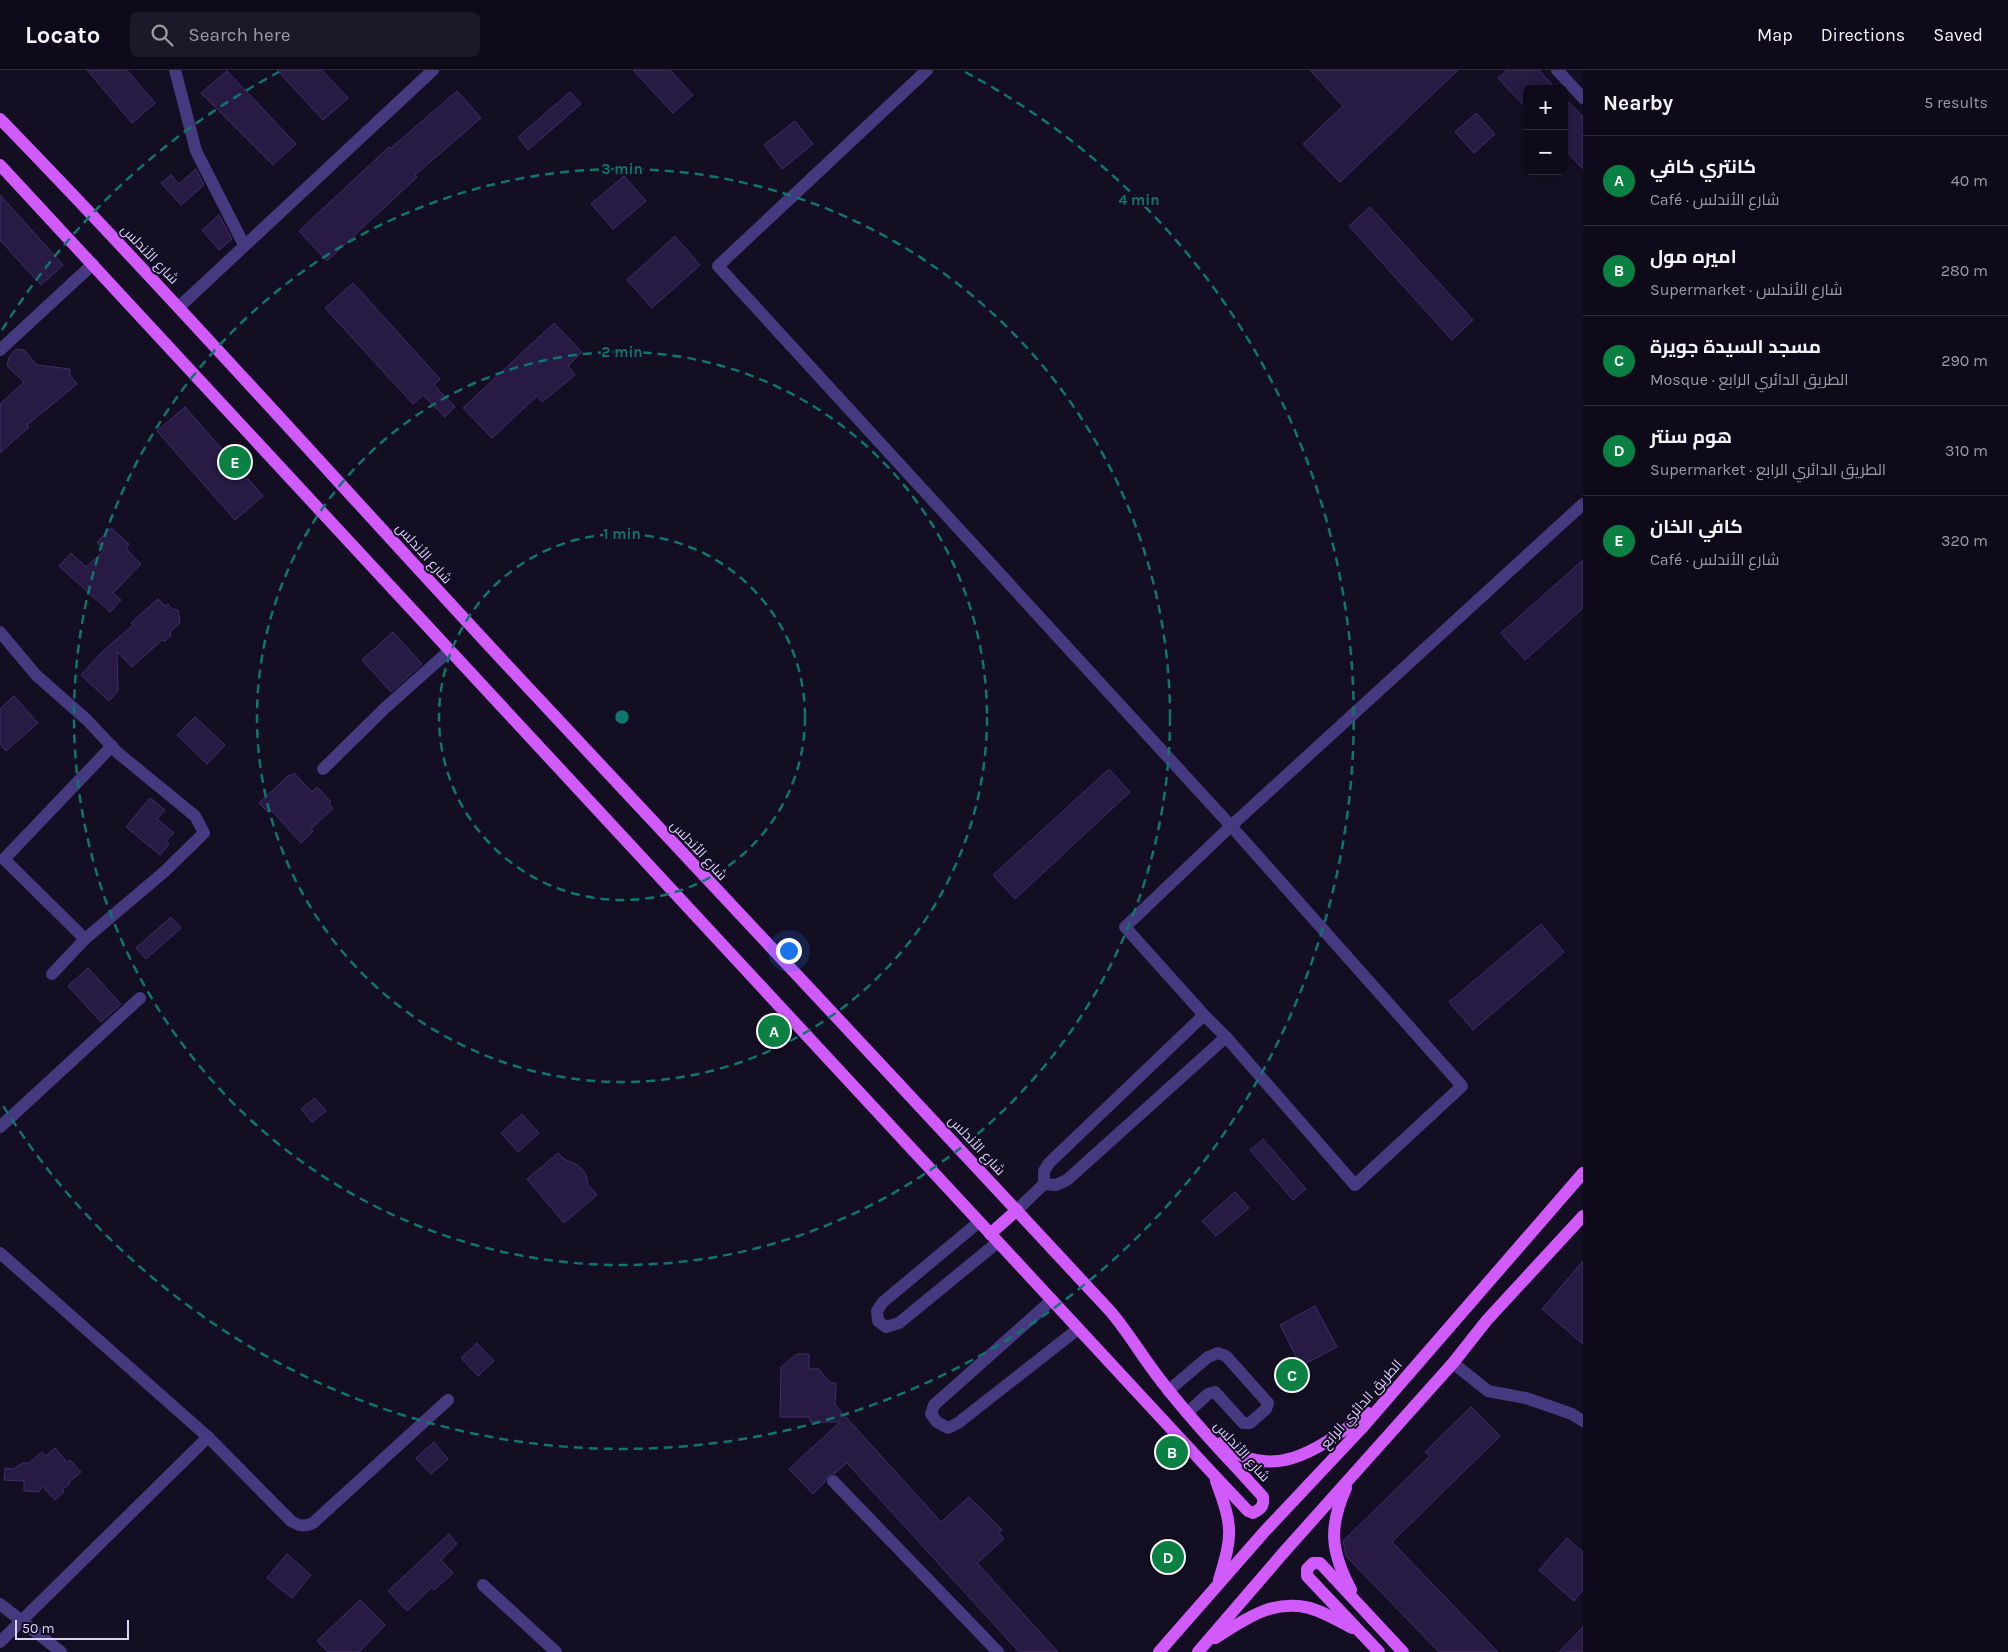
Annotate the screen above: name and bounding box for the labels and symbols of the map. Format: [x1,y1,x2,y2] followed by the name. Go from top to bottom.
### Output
[601,160,643,178] text: 3 min
[1118,191,1160,209] text: 4 min
[117,221,182,288] street label: شارع الأندلس
[601,343,643,361] text: 2 min
[219,443,251,481] pin: E
[392,519,455,587] street label: شارع الأندلس
[603,525,641,543] text: 1 min
[613,708,631,726] centre of rings
[667,817,731,884] street label: شارع الأندلس
[776,938,802,964] your location
[758,1012,790,1050] pin: A
[945,1112,1009,1179] street label: شارع الأندلس
[1276,1356,1308,1394] pin: C
[1317,1356,1408,1454] street label: الطريق الدائري الرابع
[1210,1417,1273,1485] street label: شارع الأندلس
[1156,1433,1188,1471] pin: B
[1152,1538,1184,1576] pin: D
[15,1617,129,1640] scale bar

